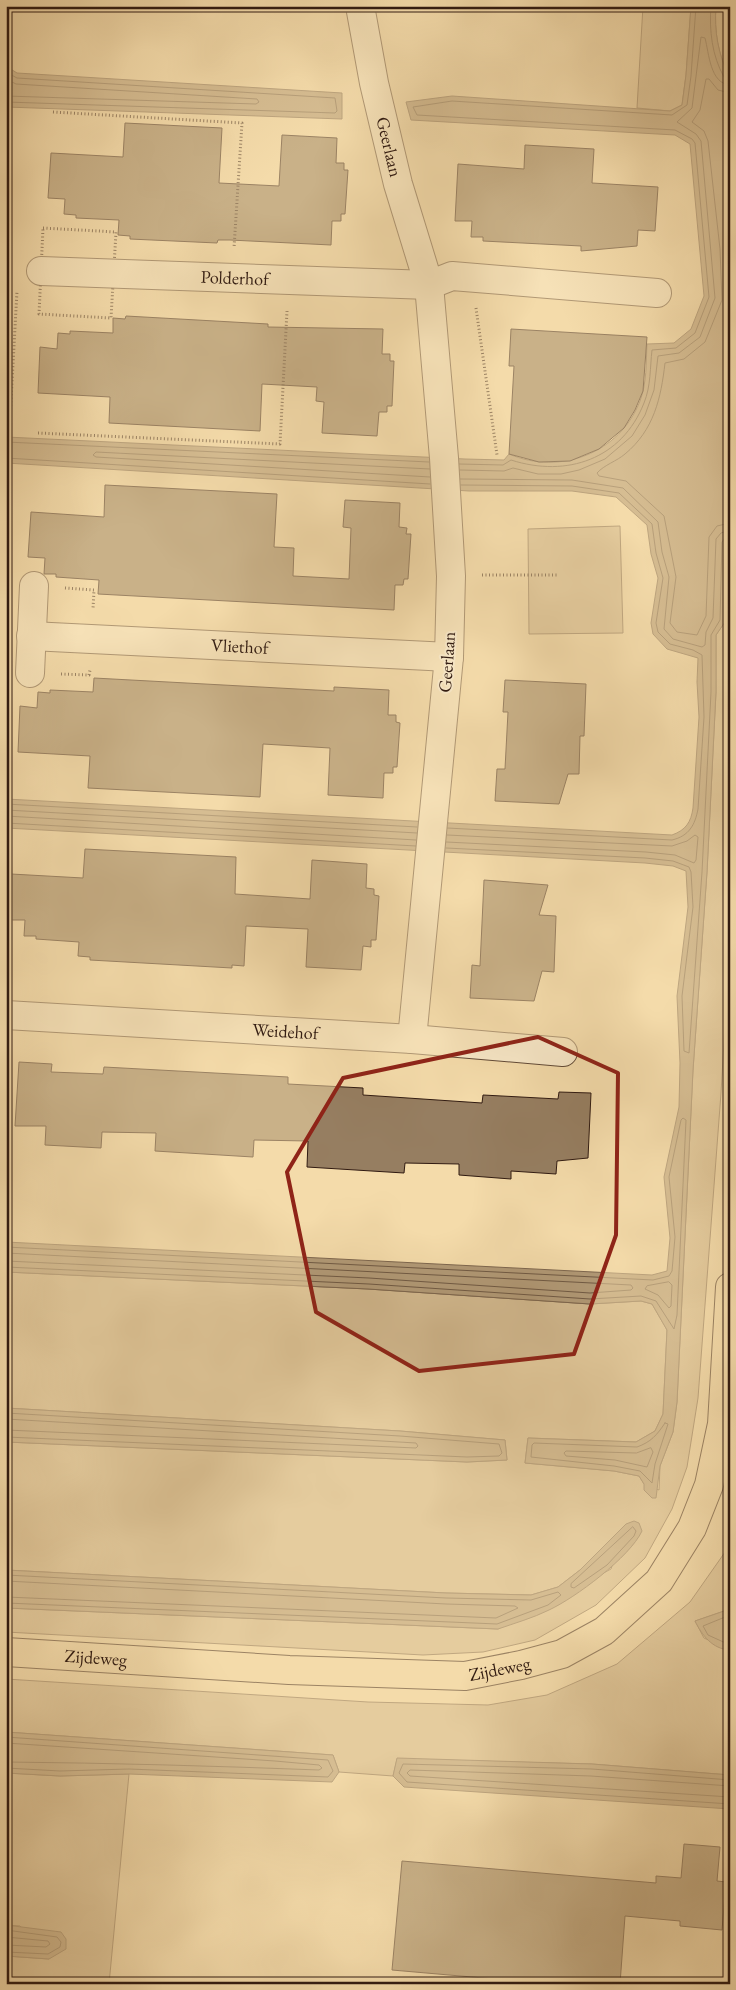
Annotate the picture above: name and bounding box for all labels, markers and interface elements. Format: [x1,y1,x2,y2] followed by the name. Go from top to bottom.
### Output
[371,114,408,180] street label: Geerlaan
[200,265,272,290] street label: Polderhof
[433,630,460,693] street label: Geerlaan
[210,633,271,659] street label: Vliethof
[252,1018,322,1045] street label: Weidehof
[64,1644,128,1671] street label: Zijdeweg
[467,1651,533,1686] street label: Zijdeweg

